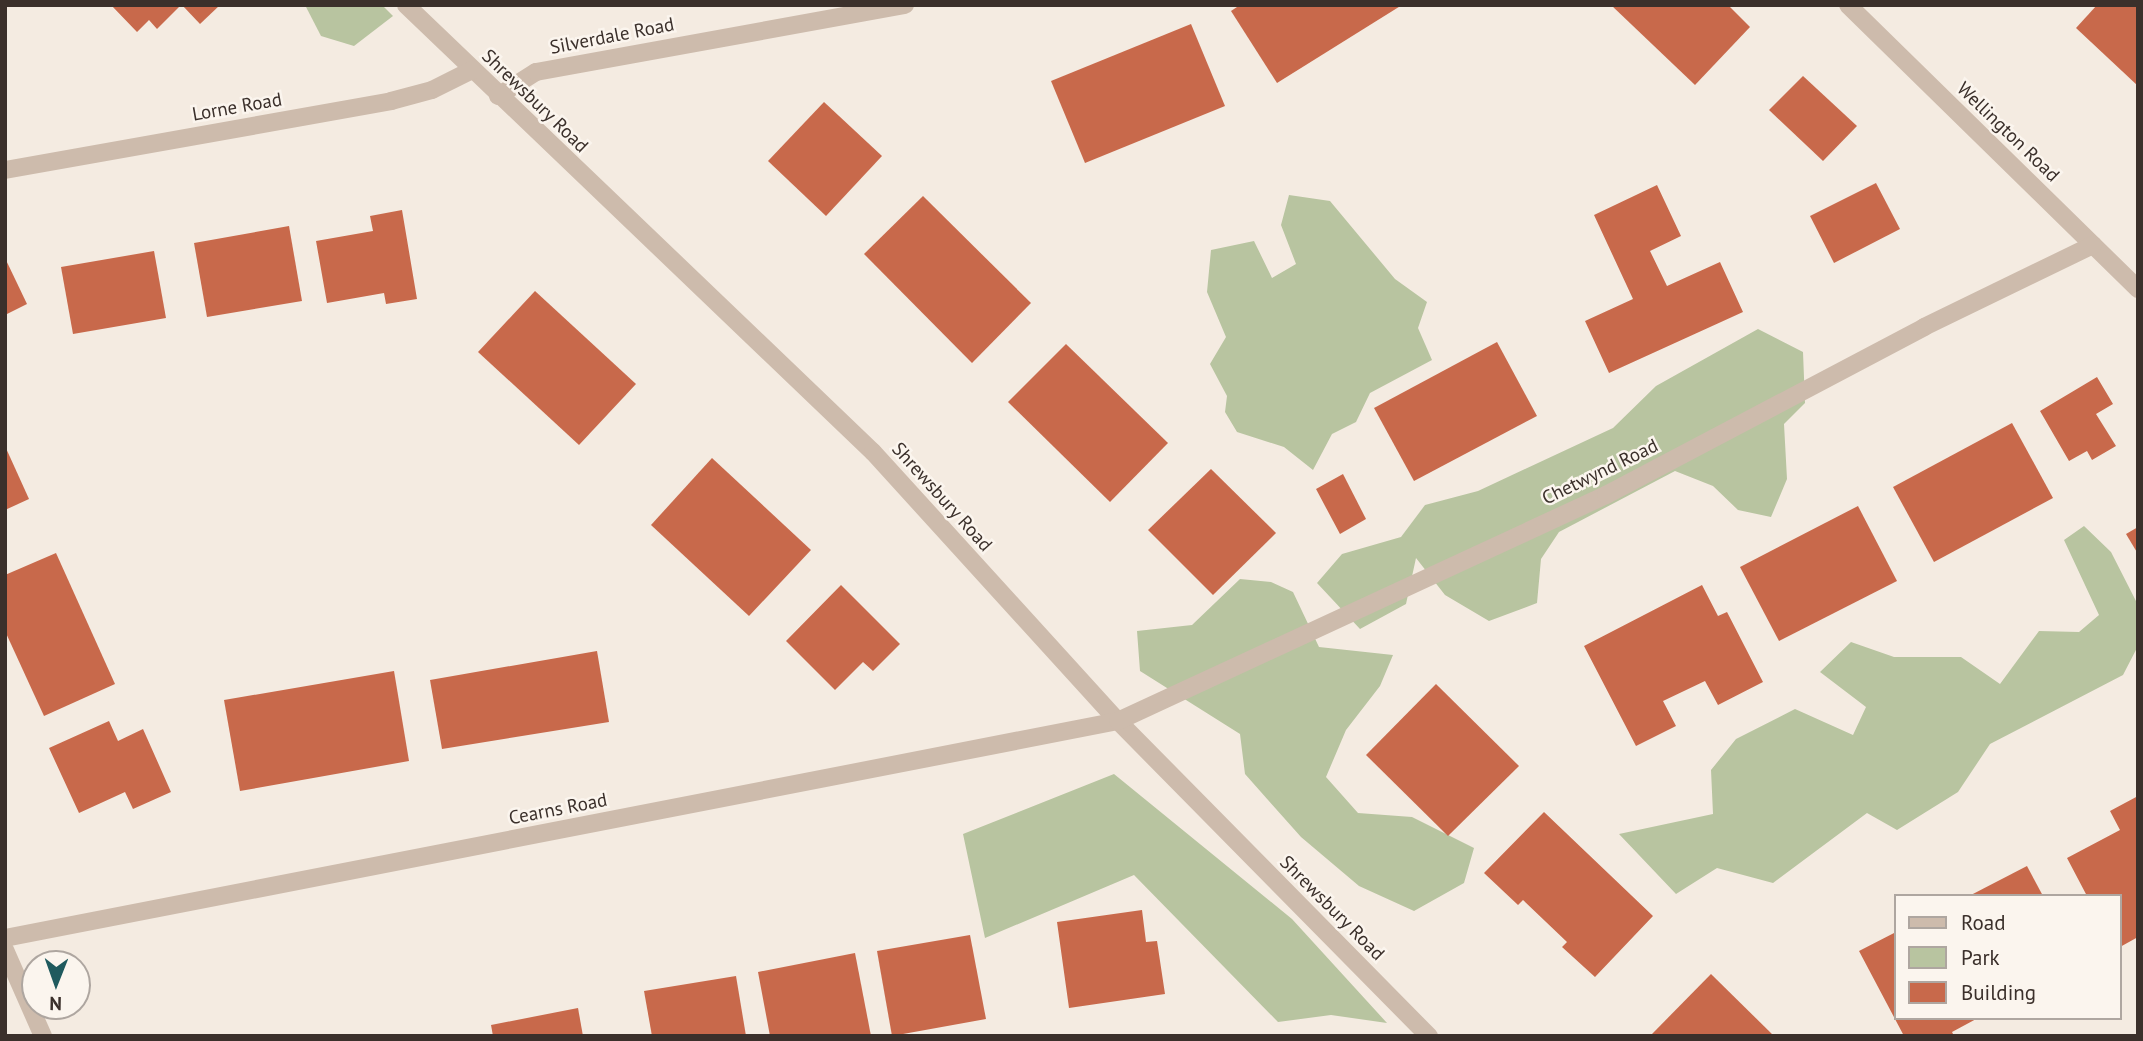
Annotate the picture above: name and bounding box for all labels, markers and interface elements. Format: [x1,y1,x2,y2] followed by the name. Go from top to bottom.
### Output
[548,13,676,59] street label: Silverdale Road
[477,44,593,158] street label: Shrewsbury Road
[1952,77,2064,187] street label: Wellington Road
[190,88,284,126] street label: Lorne Road
[1538,434,1662,510] street label: Chetwynd Road
[887,438,997,556] street label: Shrewsbury Road
[507,788,609,830] street label: Cearns Road
[1275,851,1389,965] street label: Shrewsbury Road
[1895,894,2122,1020] legend
[1961,909,2005,936] text: Road
[1961,944,2000,971] text: Park
[21,950,91,1020] north arrow
[1961,979,2036,1006] text: Building
[49,992,62,1016] text: N

